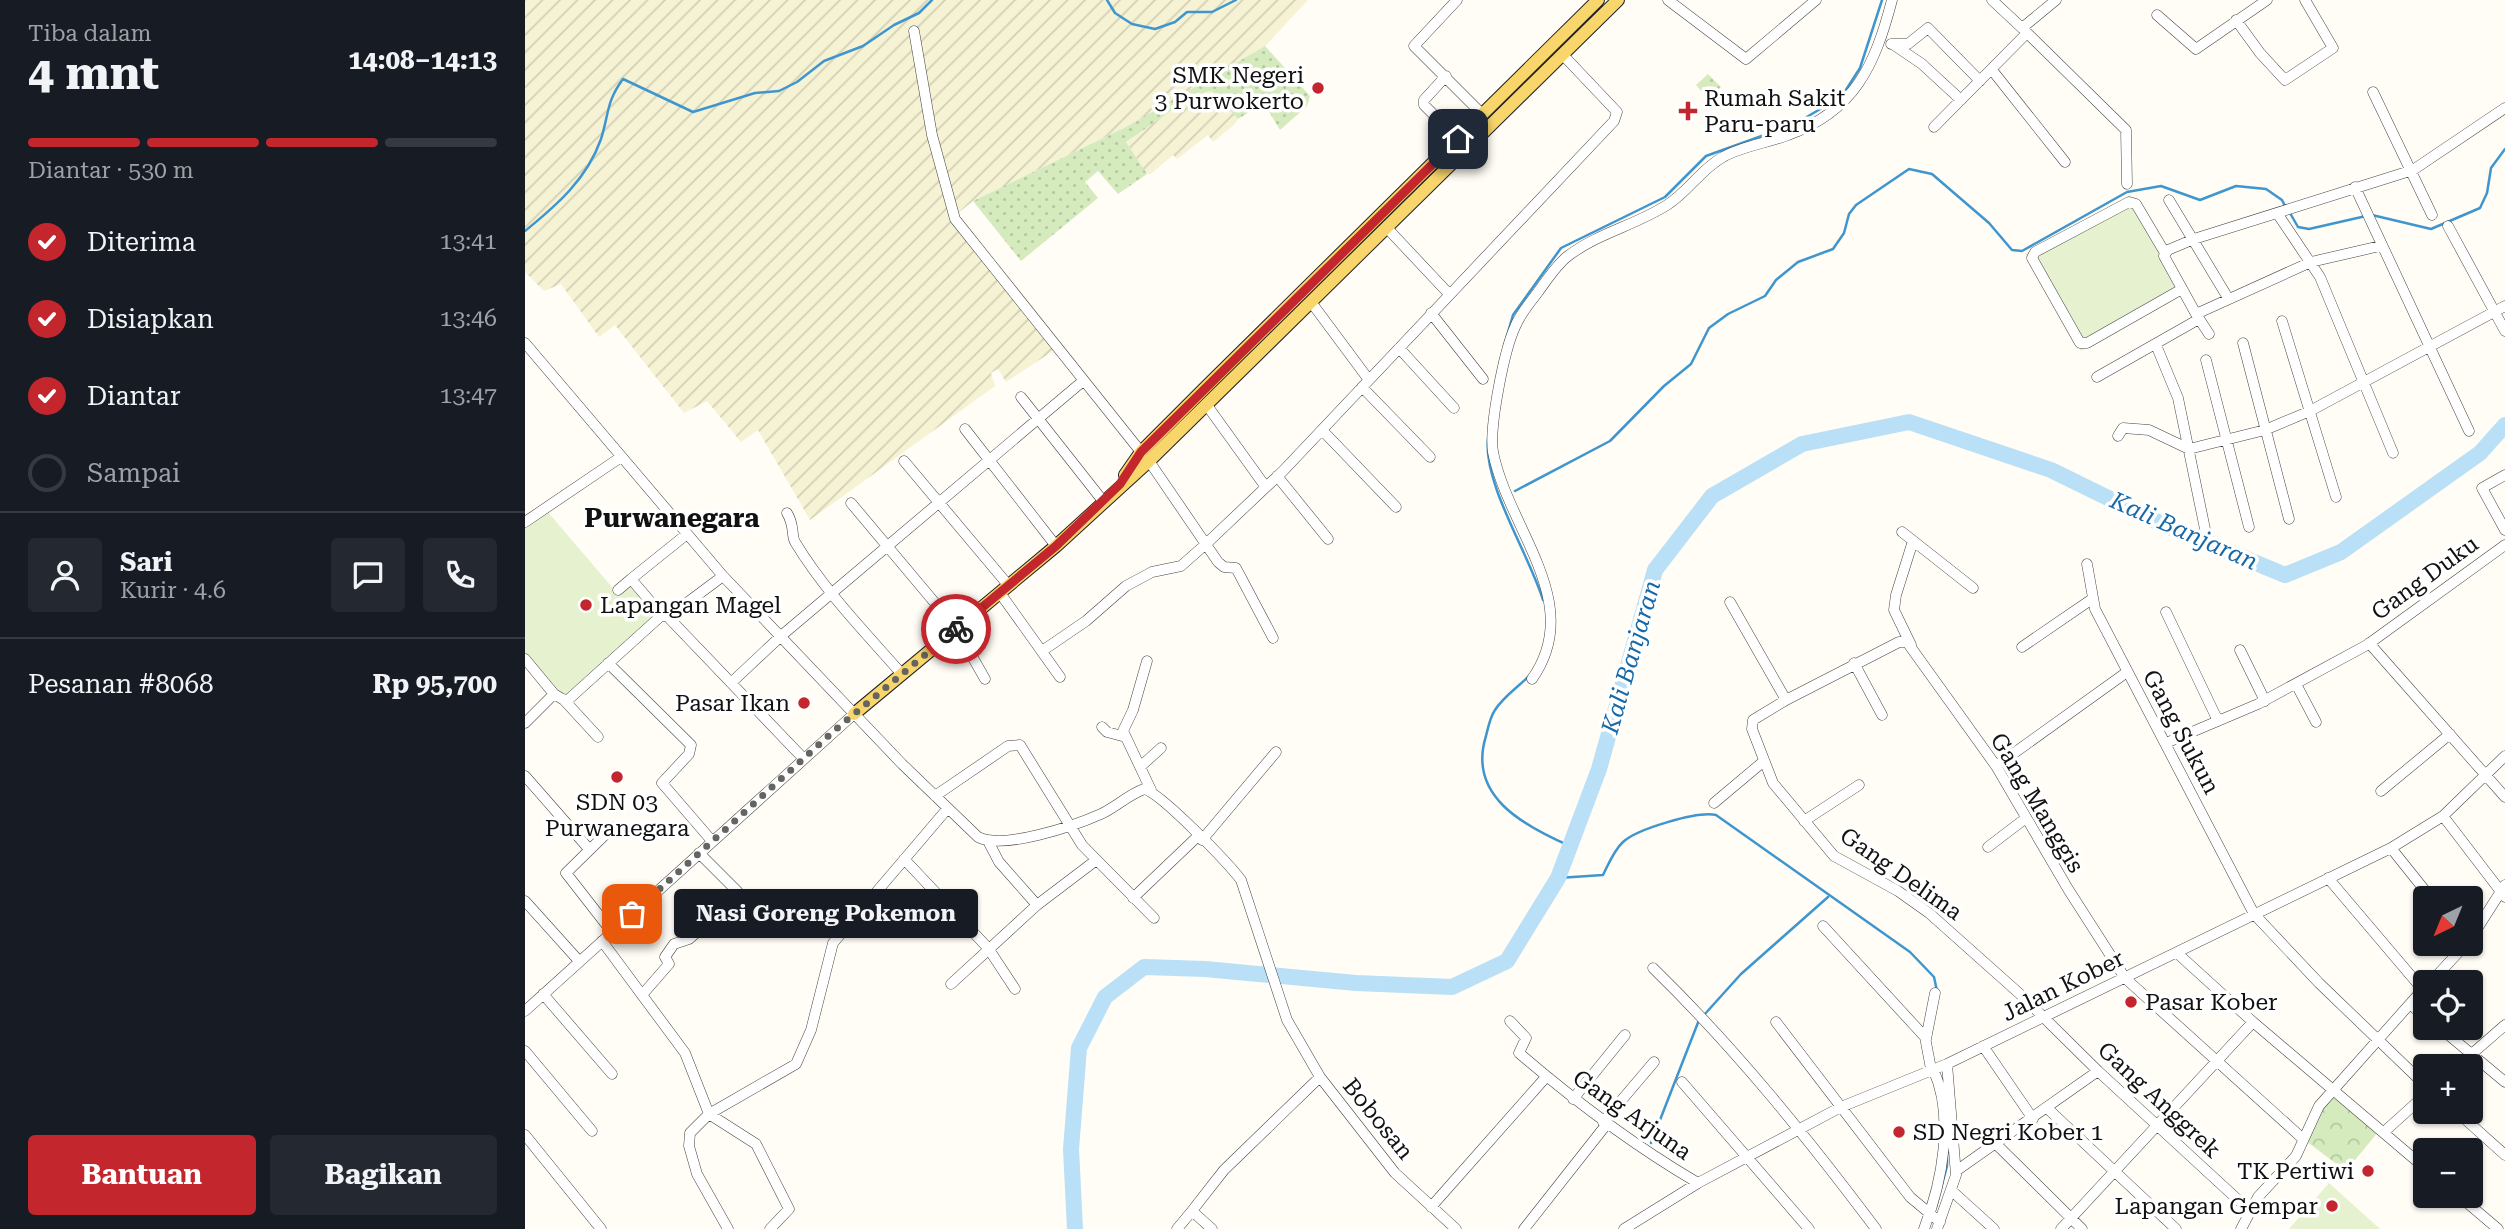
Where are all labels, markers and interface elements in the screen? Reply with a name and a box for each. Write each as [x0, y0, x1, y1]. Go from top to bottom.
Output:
text: Tiba dalam [28, 20, 151, 47]
text: 14:08–14:13 [348, 45, 497, 75]
text: 4 mnt [28, 46, 159, 100]
place label: SMK Negeri 3 Purwokerto [1154, 62, 1304, 115]
marker: SMK Negeri 3 Purwokerto [1310, 80, 1326, 96]
place label: Rumah Sakit Paru-paru [1704, 85, 1846, 138]
marker: Rumah Sakit Paru-paru [1678, 101, 1698, 121]
pin [1428, 109, 1488, 169]
icon: home [1439, 120, 1477, 158]
text: Diantar · 530 m [28, 157, 194, 184]
icon: check [28, 223, 66, 261]
text: Diterima [87, 227, 196, 257]
text: 13:41 [440, 228, 497, 255]
icon: check [28, 300, 66, 338]
text: Disiapkan [87, 304, 214, 334]
text: 13:46 [440, 305, 497, 332]
icon: check [28, 377, 66, 415]
text: Diantar [87, 381, 181, 411]
text: 13:47 [440, 382, 497, 409]
text: Sampai [87, 458, 180, 488]
water label: Kali Banjaran [2105, 486, 2262, 576]
district label: Purwanegara [584, 503, 760, 533]
street label: Gang Duku [2366, 530, 2484, 626]
button: person [28, 538, 102, 612]
button: chat [331, 538, 405, 612]
button: phone [423, 538, 497, 612]
text: Sari [120, 547, 172, 577]
text: Kurir · 4.6 [120, 577, 226, 604]
water label: Kali Banjaran [1595, 577, 1666, 738]
place label: Lapangan Magel [600, 592, 781, 619]
courier [921, 594, 991, 664]
marker: Lapangan Magel [578, 597, 594, 613]
icon: bike [937, 610, 975, 648]
street label: Gang Sukun [2137, 665, 2225, 799]
text: Pesanan #8068 [28, 669, 214, 699]
text: Rp 95,700 [372, 669, 497, 699]
place label: Pasar Ikan [675, 690, 790, 717]
marker: Pasar Ikan [796, 695, 812, 711]
street label: Gang Manggis [1985, 728, 2089, 878]
marker: SDN 03 Purwanegara [609, 769, 625, 785]
place label: SDN 03 Purwanegara [545, 789, 690, 842]
street label: Gang Delima [1835, 822, 1968, 926]
pin [602, 884, 662, 944]
north arrow [2413, 886, 2483, 956]
map controls [2413, 886, 2483, 1208]
callout: Nasi Goreng Pokemon [674, 890, 978, 939]
icon: bag [613, 895, 651, 933]
text: Nasi Goreng Pokemon [696, 900, 956, 927]
street label: Jalan Kober [1998, 945, 2128, 1027]
button: locate [2413, 970, 2483, 1040]
place label: Pasar Kober [2145, 989, 2278, 1016]
marker: Pasar Kober [2123, 994, 2139, 1010]
street label: Gang Anggrek [2092, 1036, 2226, 1164]
button: + [2413, 1054, 2483, 1124]
street label: Gang Arjuna [1567, 1064, 1697, 1166]
street label: Bobosan [1337, 1073, 1419, 1165]
place label: SD Negri Kober 1 [1913, 1119, 2103, 1146]
marker: SD Negri Kober 1 [1891, 1124, 1907, 1140]
button: Bantuan [28, 1135, 256, 1215]
button: Bagikan [270, 1135, 497, 1215]
button: − [2413, 1138, 2483, 1208]
place label: TK Pertiwi [2237, 1158, 2354, 1185]
marker: TK Pertiwi [2360, 1163, 2376, 1179]
place label: Lapangan Gempar [2114, 1193, 2318, 1220]
marker: Lapangan Gempar [2324, 1198, 2340, 1214]

